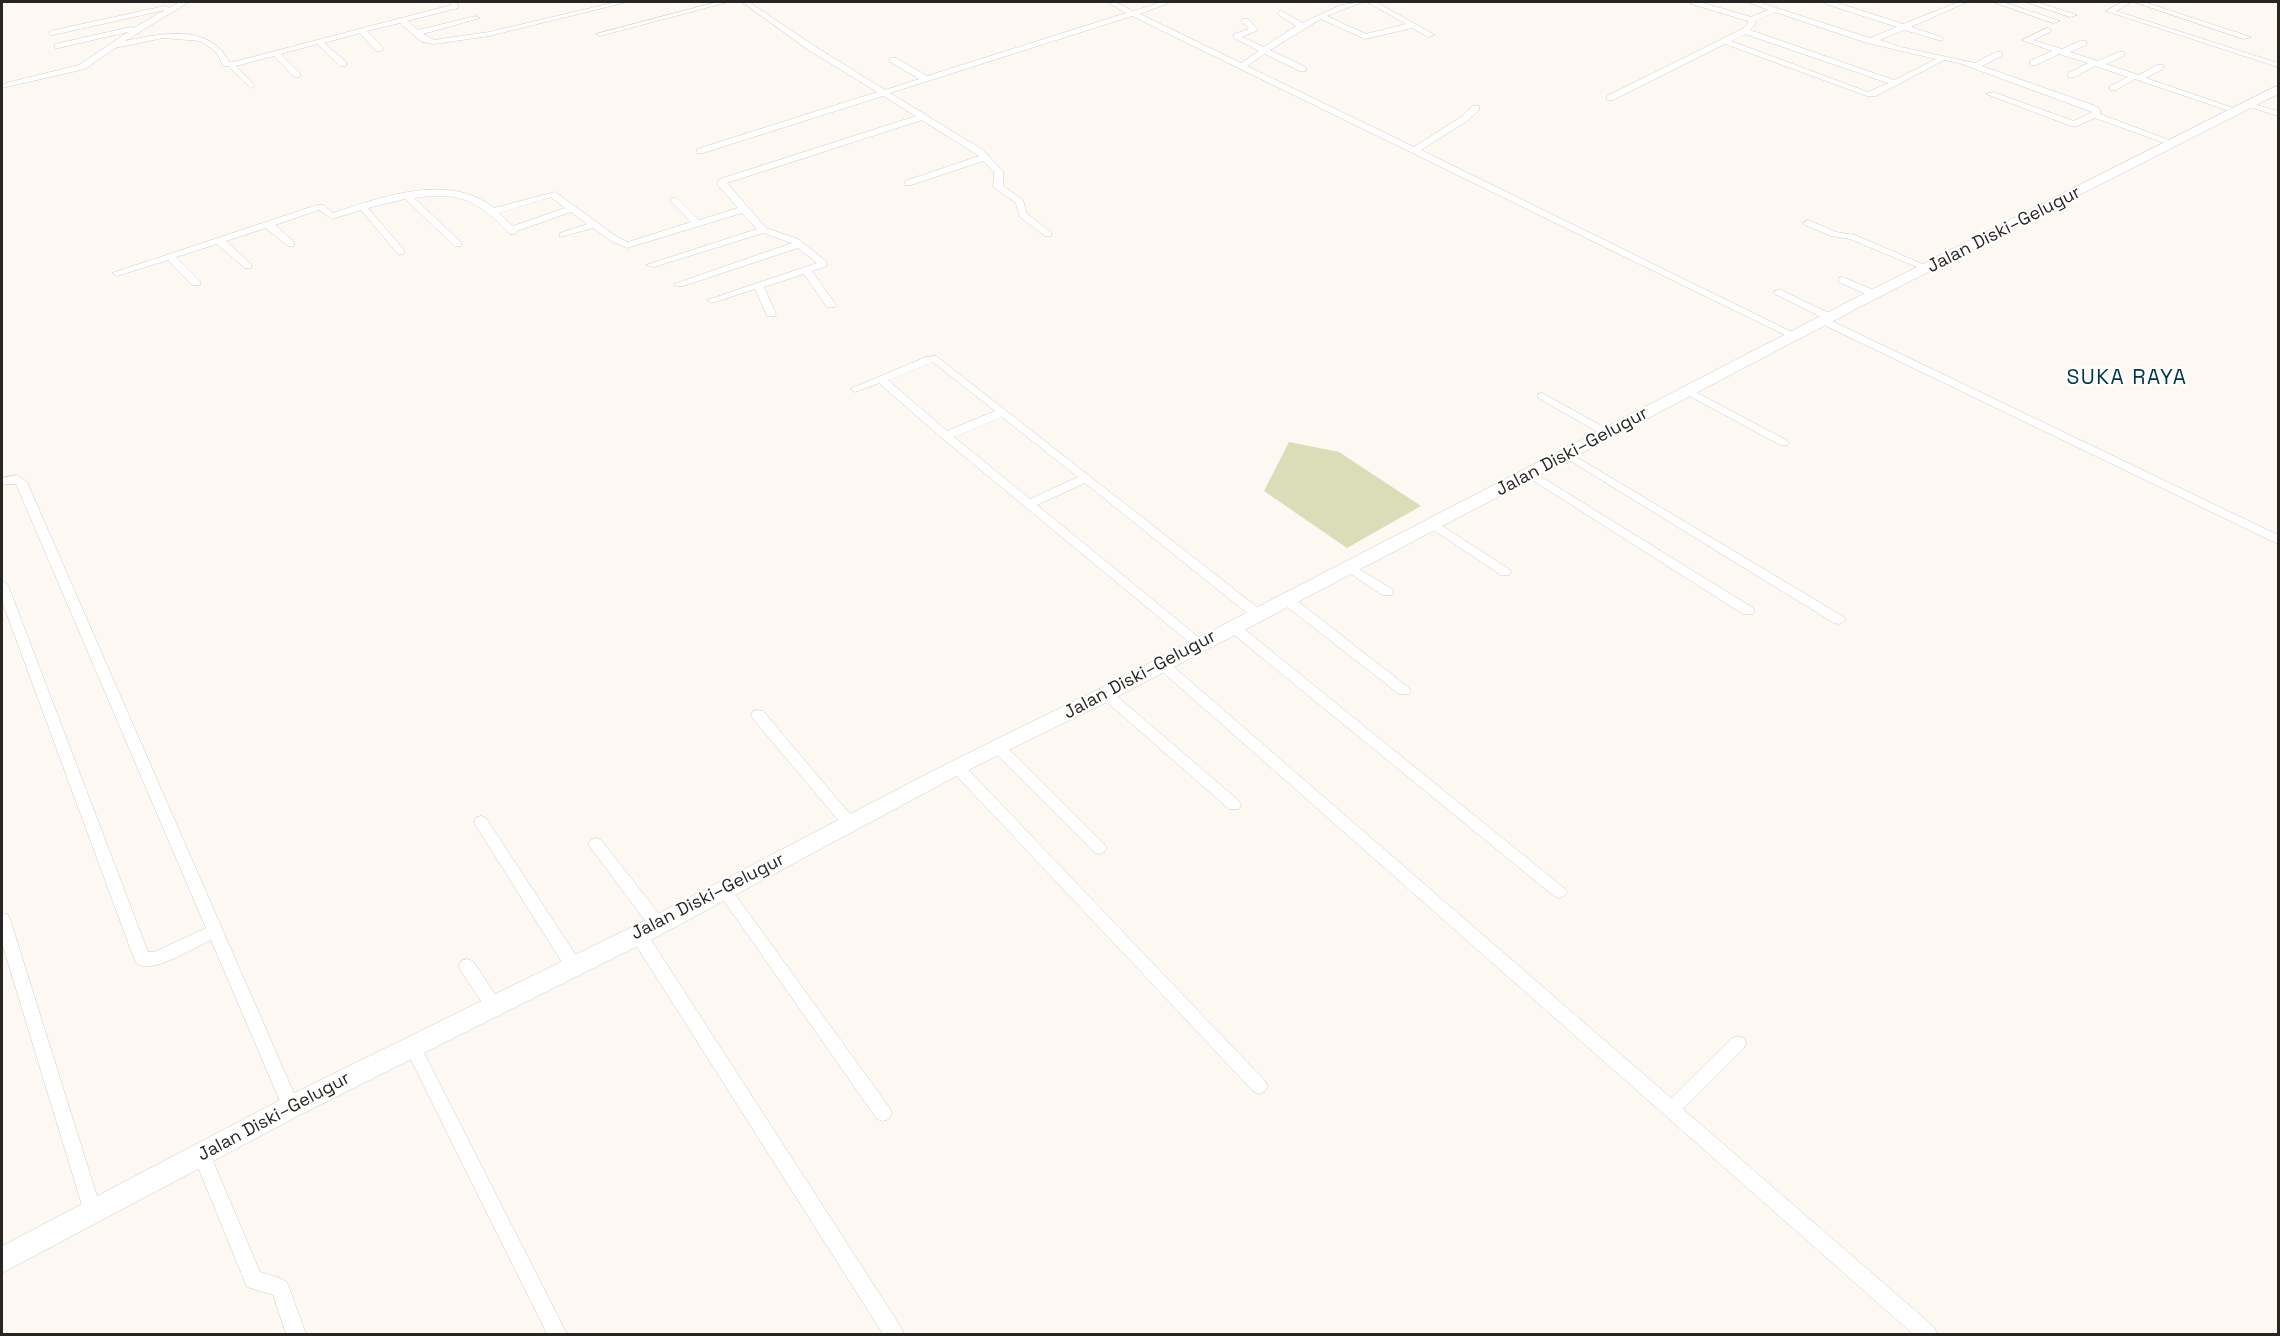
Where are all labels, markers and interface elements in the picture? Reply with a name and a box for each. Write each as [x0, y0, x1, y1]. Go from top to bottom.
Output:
street label: Jalan Diski–Gelugur [1924, 182, 2084, 278]
district label: SUKA RAYA [2066, 365, 2188, 391]
street label: Jalan Diski–Gelugur [1492, 403, 1652, 501]
street label: Jalan Diski–Gelugur [1060, 626, 1220, 724]
street label: Jalan Diski–Gelugur [628, 849, 788, 945]
street label: Jalan Diski–Gelugur [194, 1068, 354, 1166]

